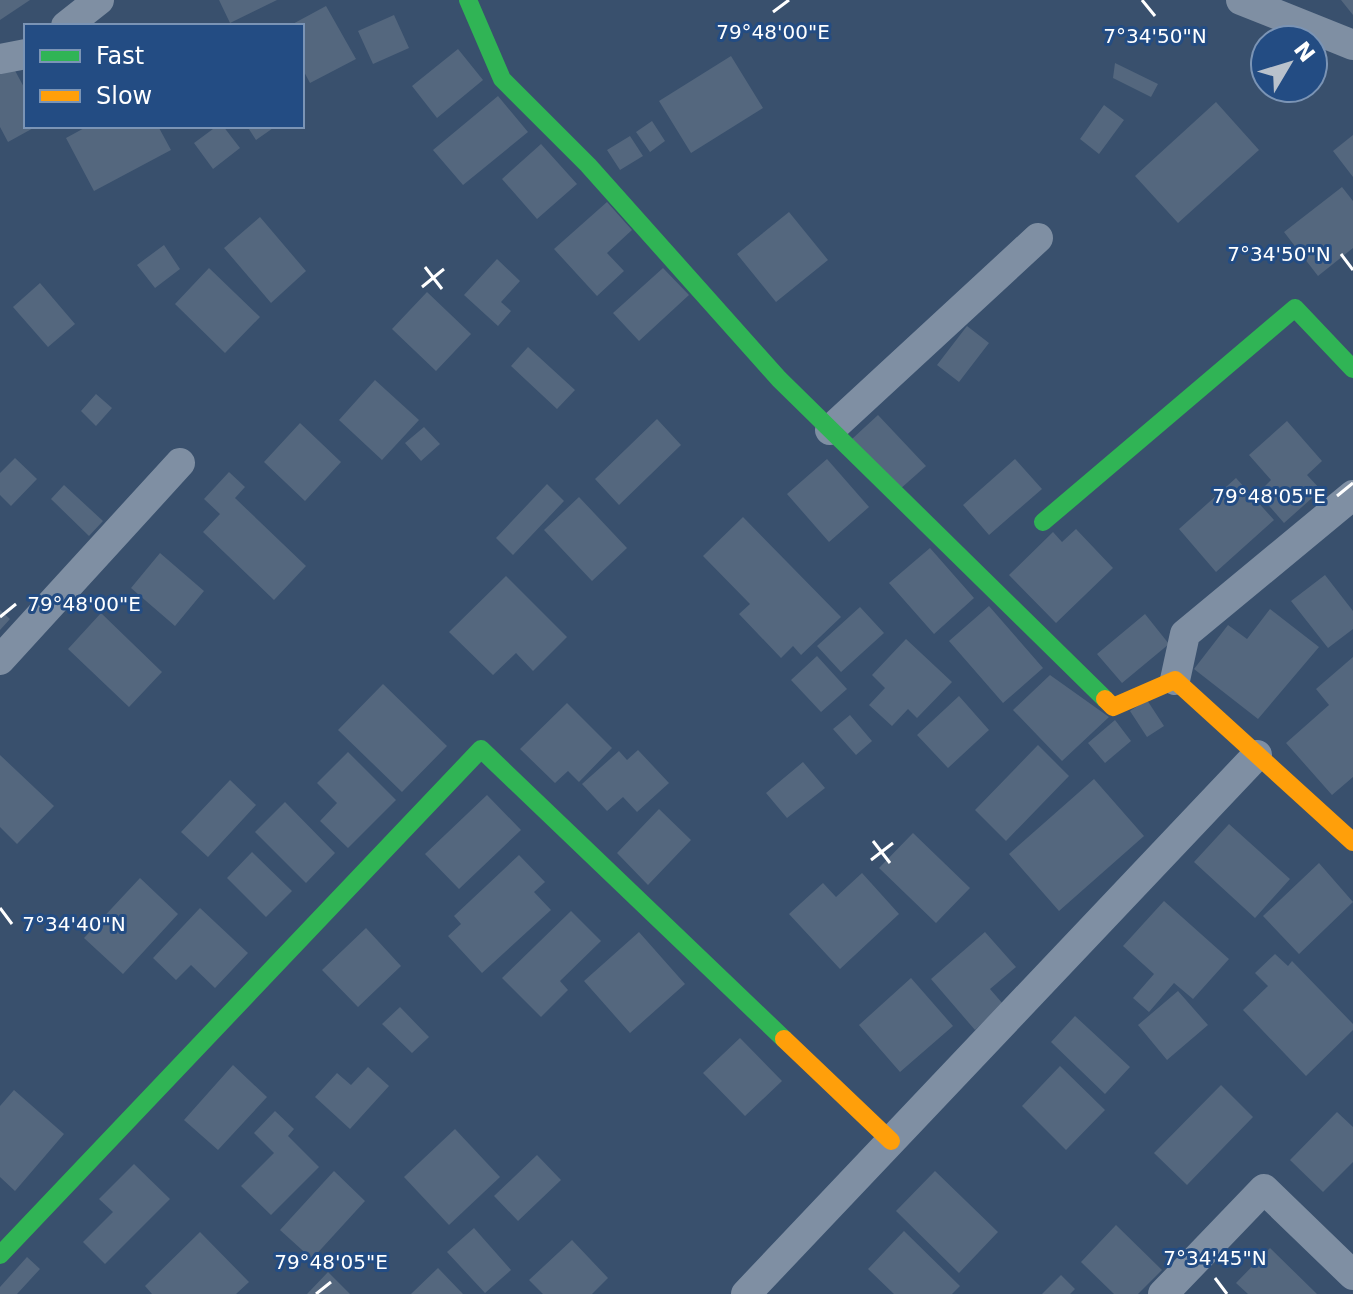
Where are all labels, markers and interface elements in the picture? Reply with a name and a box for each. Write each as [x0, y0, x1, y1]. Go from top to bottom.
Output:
text: 79°48'00"E [716, 20, 830, 44]
legend [24, 24, 304, 128]
text: 7°34'50"N [1103, 24, 1207, 48]
north arrow [1249, 24, 1329, 104]
text: N [1289, 37, 1320, 67]
text: Fast [96, 42, 144, 70]
text: Slow [96, 82, 152, 110]
text: 7°34'50"N [1227, 242, 1331, 266]
text: 79°48'05"E [1212, 484, 1326, 508]
text: 79°48'00"E [27, 592, 141, 616]
text: 7°34'40"N [22, 912, 126, 936]
text: 7°34'45"N [1163, 1246, 1267, 1270]
text: 79°48'05"E [274, 1250, 388, 1274]

